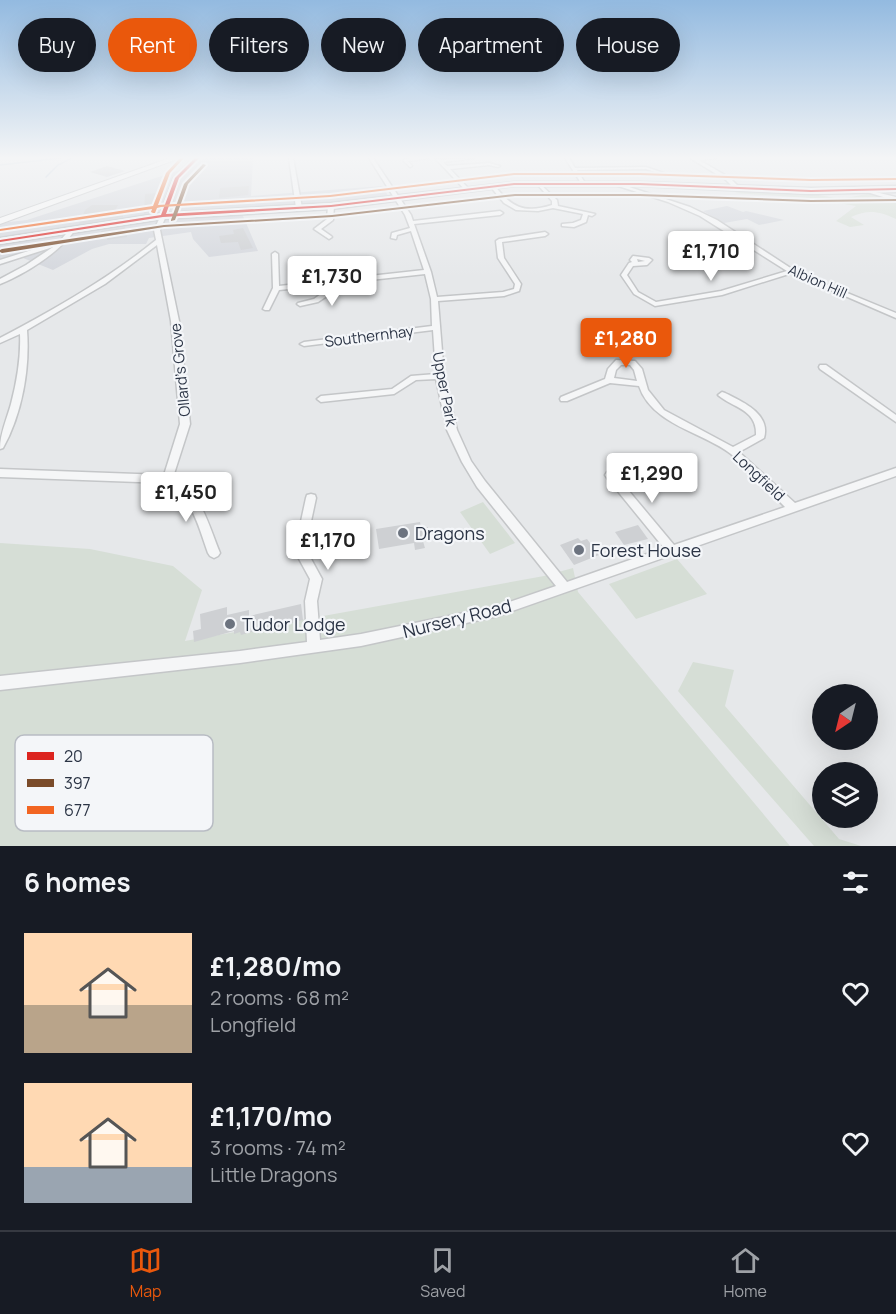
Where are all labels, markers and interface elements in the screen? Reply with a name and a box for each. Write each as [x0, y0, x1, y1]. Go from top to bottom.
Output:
chip: Buy [18, 18, 96, 72]
chip: Rent [108, 18, 197, 72]
chip: Filters [209, 18, 309, 72]
chip: New [321, 18, 406, 72]
chip: Apartment [418, 18, 564, 72]
chip: House [576, 18, 680, 72]
pin: £1,710 [662, 231, 760, 282]
text: £1,710 [682, 237, 740, 264]
pin: £1,730 [283, 256, 381, 307]
street label: Albion Hill [786, 260, 850, 302]
text: £1,730 [302, 262, 362, 289]
pin: £1,280 [577, 318, 675, 369]
street label: Southernhay [323, 320, 415, 352]
street label: Ollard's Grove [165, 322, 195, 418]
text: £1,280 [595, 324, 657, 351]
street label: Upper Park [428, 350, 463, 429]
street label: Longfield [728, 446, 790, 506]
pin: £1,290 [603, 453, 701, 504]
text: £1,290 [621, 459, 683, 486]
pin: £1,450 [137, 472, 235, 523]
text: £1,450 [155, 478, 217, 505]
pin: £1,170 [279, 520, 377, 571]
place label: Dragons [415, 521, 485, 545]
text: £1,170 [300, 526, 356, 553]
marker: Dragons [396, 526, 410, 540]
place label: Forest House [591, 538, 701, 562]
marker: Forest House [572, 543, 586, 557]
street label: Nursery Road [400, 593, 514, 643]
place label: Tudor Lodge [242, 612, 346, 636]
marker: Tudor Lodge [223, 617, 237, 631]
north arrow [812, 684, 878, 750]
map controls [812, 684, 878, 828]
legend [15, 735, 213, 831]
text: 20 [64, 745, 83, 767]
button: layers [812, 762, 878, 828]
text: 397 [64, 772, 91, 794]
text: 677 [64, 799, 90, 821]
text: 6 homes [24, 864, 131, 900]
icon: filters [839, 866, 872, 899]
text: £1,280/mo [210, 948, 341, 984]
icon: home [72, 957, 144, 1029]
icon: heart [839, 977, 872, 1010]
text: 2 rooms · 68 m² [210, 984, 349, 1011]
text: Longfield [210, 1011, 296, 1038]
text: £1,170/mo [210, 1098, 332, 1134]
icon: home [72, 1107, 144, 1179]
icon: heart [839, 1127, 872, 1160]
text: 3 rooms · 74 m² [210, 1134, 346, 1161]
text: Little Dragons [210, 1161, 337, 1188]
tab: Map [129, 1244, 162, 1302]
tab: Saved [420, 1244, 465, 1302]
tab: Home [724, 1244, 767, 1302]

